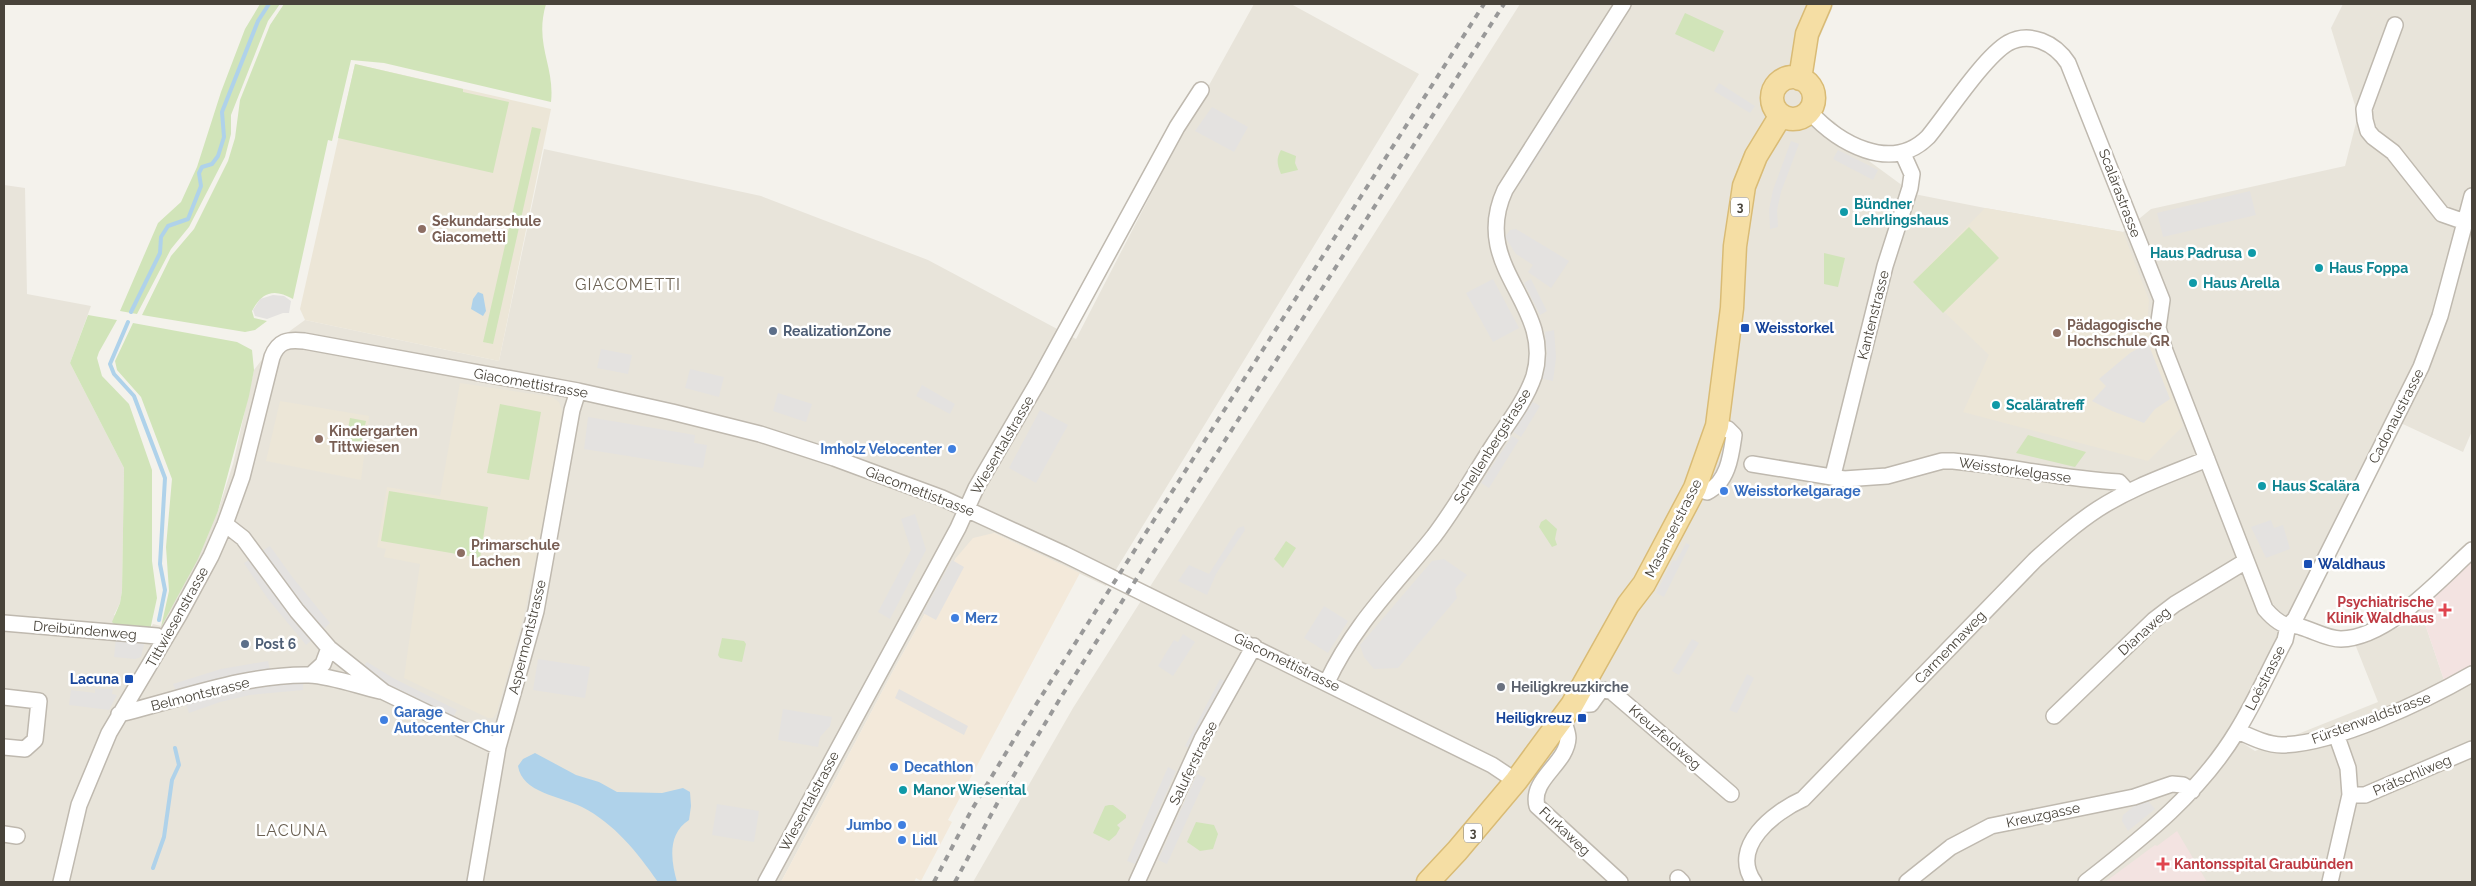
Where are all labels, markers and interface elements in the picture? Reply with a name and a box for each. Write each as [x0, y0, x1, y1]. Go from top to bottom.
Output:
street label: Scalärastrasse [2096, 146, 2144, 240]
place label: Bündner Lehrlingshaus [1854, 196, 1949, 228]
road number: 3 [1731, 198, 1749, 216]
marker: Bündner Lehrlingshaus [1838, 206, 1850, 218]
place label: Sekundarschule Giacometti [432, 213, 542, 245]
marker: Sekundarschule Giacometti [416, 223, 428, 235]
place label: Haus Padrusa [2150, 245, 2242, 261]
marker: Haus Padrusa [2246, 247, 2258, 259]
place label: Haus Foppa [2329, 260, 2408, 276]
marker: Haus Foppa [2313, 262, 2325, 274]
street label: Kantenstrasse [1854, 269, 1892, 361]
district label: GIACOMETTI [575, 275, 681, 294]
place label: Haus Arella [2203, 275, 2280, 291]
marker: Haus Arella [2187, 277, 2199, 289]
place label: Pädagogische Hochschule GR [2067, 317, 2170, 349]
place label: Weisstorkel [1755, 320, 1835, 336]
marker: Weisstorkel [1739, 322, 1751, 334]
place label: RealizationZone [783, 323, 892, 339]
marker: RealizationZone [767, 325, 779, 337]
marker: Pädagogische Hochschule GR [2051, 327, 2063, 339]
street label: Giacomettistrasse [473, 365, 589, 401]
street label: Cadonaustrasse [2365, 366, 2427, 466]
street label: Schellenbergstrasse [1450, 386, 1534, 506]
street label: Wiesentalstrasse [967, 393, 1037, 497]
place label: Scaläratreff [2006, 397, 2085, 413]
marker: Scaläratreff [1990, 399, 2002, 411]
place label: Kindergarten Tittwiesen [329, 423, 418, 455]
marker: Kindergarten Tittwiesen [313, 433, 325, 445]
place label: Imholz Velocenter [820, 441, 943, 457]
marker: Imholz Velocenter [946, 443, 958, 455]
street label: Weisstorkelgasse [1958, 454, 2072, 486]
street label: Giacomettistrasse [863, 463, 977, 519]
street label: Masanserstrasse [1641, 476, 1705, 580]
place label: Haus Scalära [2272, 478, 2360, 494]
marker: Haus Scalära [2256, 480, 2268, 492]
place label: Weisstorkelgarage [1734, 483, 1861, 499]
marker: Weisstorkelgarage [1718, 485, 1730, 497]
place label: Primarschule Lachen [471, 537, 561, 569]
marker: Primarschule Lachen [455, 547, 467, 559]
place label: Waldhaus [2318, 556, 2386, 572]
marker: Waldhaus [2302, 558, 2314, 570]
street label: Tittwiesenstrasse [143, 564, 211, 670]
street label: Aspermontstrasse [505, 578, 549, 696]
place label: Psychiatrische Klinik Waldhaus [2326, 594, 2435, 626]
marker: Psychiatrische Klinik Waldhaus [2438, 603, 2452, 617]
street label: Dianaweg [2115, 604, 2173, 658]
street label: Carmennaweg [1911, 607, 1989, 687]
place label: Merz [965, 610, 998, 626]
marker: Merz [949, 612, 961, 624]
street label: Dreibündenweg [32, 617, 138, 643]
street label: Giacomettistrasse [1231, 629, 1343, 695]
place label: Post 6 [255, 636, 296, 652]
marker: Post 6 [239, 638, 251, 650]
street label: Loëstrasse [2242, 643, 2288, 713]
place label: Lacuna [70, 671, 119, 687]
marker: Lacuna [123, 673, 135, 685]
street label: Belmontstrasse [149, 674, 251, 714]
place label: Heiligkreuzkirche [1511, 679, 1629, 695]
marker: Heiligkreuzkirche [1495, 681, 1507, 693]
street label: Fürstenwaldstrasse [2309, 689, 2433, 747]
street label: Kreuzfeldweg [1626, 701, 1704, 773]
place label: Garage Autocenter Chur [394, 704, 505, 736]
place label: Heiligkreuz [1496, 710, 1572, 726]
marker: Heiligkreuz [1576, 712, 1588, 724]
marker: Garage Autocenter Chur [378, 714, 390, 726]
street label: Saluferstrasse [1166, 718, 1220, 808]
street label: Wiesentalstrasse [776, 748, 842, 854]
street label: Prätschliweg [2371, 751, 2453, 799]
place label: Decathlon [904, 759, 973, 775]
marker: Decathlon [888, 761, 900, 773]
place label: Manor Wiesental [913, 782, 1027, 798]
marker: Manor Wiesental [897, 784, 909, 796]
street label: Kreuzgasse [2005, 799, 2081, 831]
street label: Furkaweg [1536, 803, 1594, 859]
place label: Jumbo [846, 817, 893, 833]
marker: Jumbo [896, 819, 908, 831]
district label: LACUNA [256, 821, 328, 840]
road number: 3 [1464, 824, 1482, 842]
place label: Lidl [912, 832, 938, 848]
marker: Lidl [896, 834, 908, 846]
place label: Kantonsspital Graubünden [2174, 856, 2353, 872]
marker: Kantonsspital Graubünden [2156, 857, 2170, 871]

